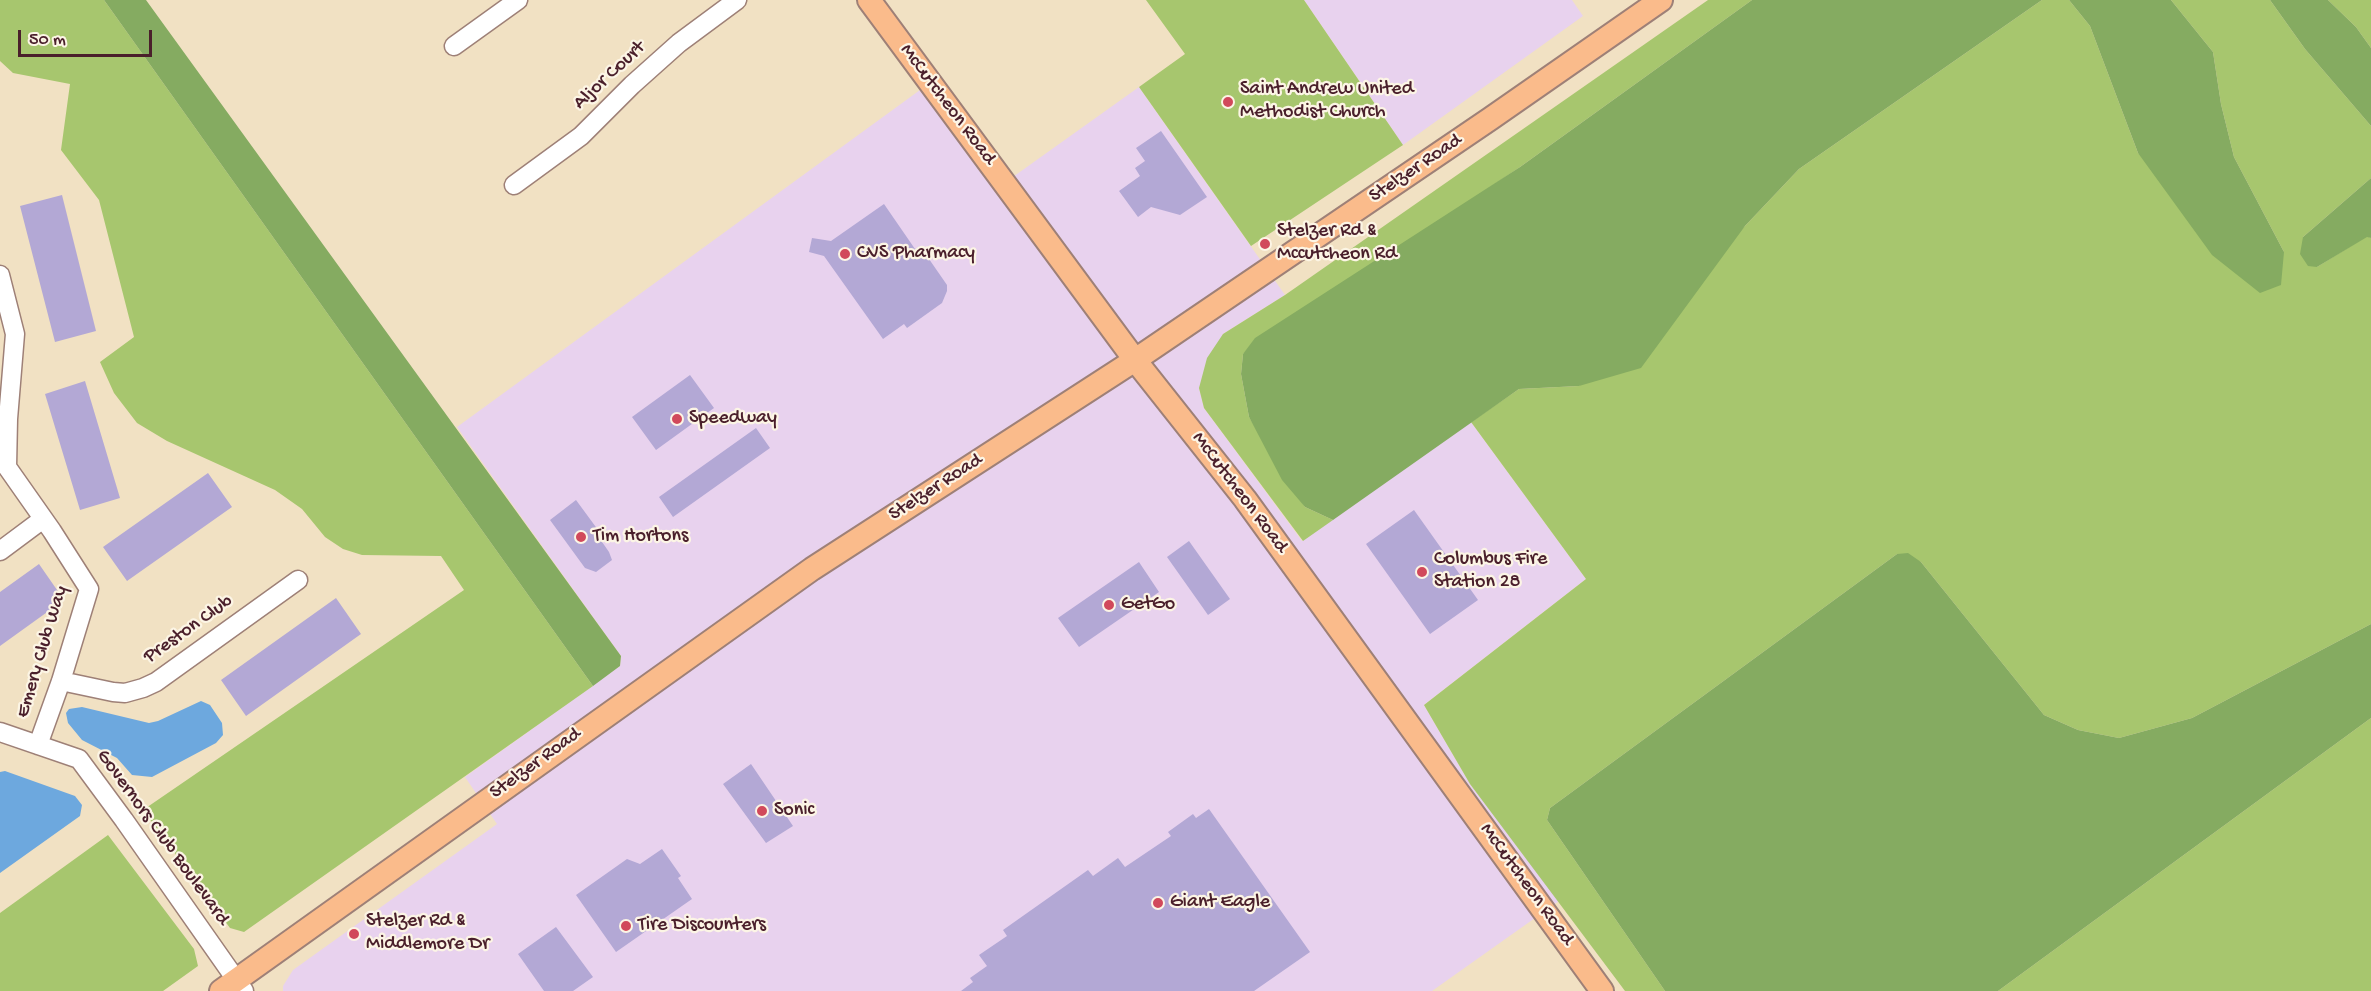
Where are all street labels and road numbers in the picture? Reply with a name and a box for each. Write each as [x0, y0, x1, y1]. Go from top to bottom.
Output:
street label: Aljor Court [569, 37, 651, 115]
street label: McCutcheon Road [894, 40, 1000, 170]
street label: Stelzer Road [1365, 129, 1467, 209]
street label: McCutcheon Road [1186, 428, 1292, 558]
street label: Stelzer Road [885, 449, 987, 527]
street label: Emery Club Way [12, 583, 74, 721]
street label: Preston Club [140, 590, 238, 670]
street label: Stelzer Road [486, 723, 586, 805]
street label: Governors Club Boulevard [90, 745, 234, 931]
street label: McCutcheon Road [1474, 819, 1578, 951]

